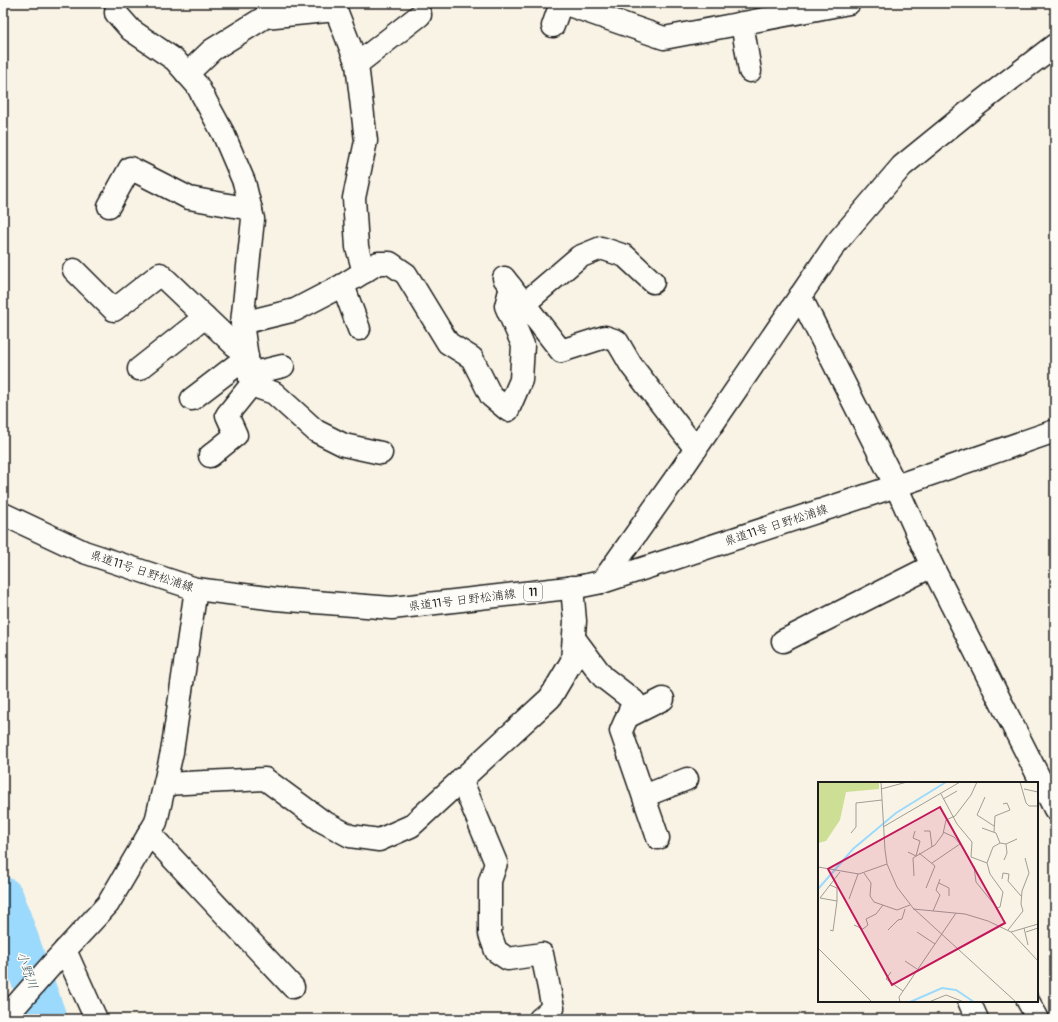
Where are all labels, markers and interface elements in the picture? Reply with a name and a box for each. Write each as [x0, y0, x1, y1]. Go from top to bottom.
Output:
street label: 県道11号 日野松浦線 [722, 502, 830, 549]
street label: 県道11号 日野松浦線 [88, 548, 196, 595]
road number: 11 [524, 583, 542, 601]
street label: 県道11号 日野松浦線 [408, 586, 517, 615]
inset map [818, 782, 1038, 1002]
water label: 小野川 [13, 949, 41, 991]

